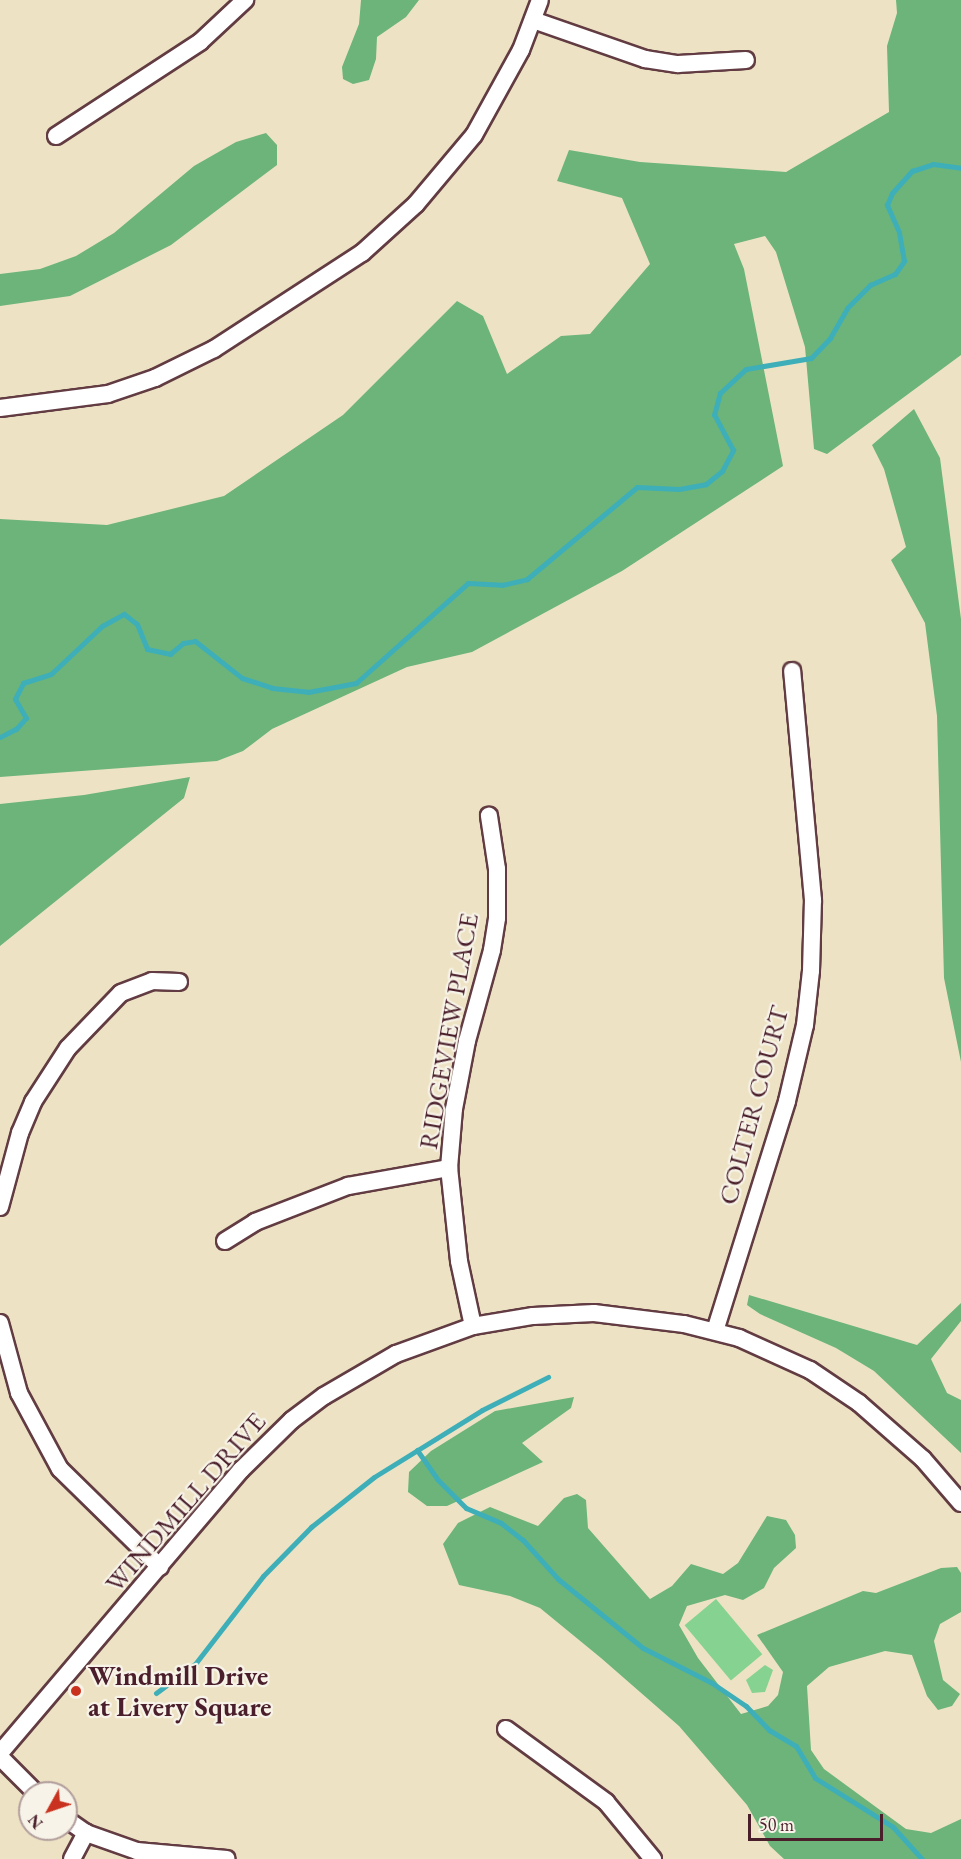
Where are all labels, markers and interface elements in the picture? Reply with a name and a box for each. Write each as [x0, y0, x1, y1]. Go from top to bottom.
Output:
street label: RIDGEVIEW PLACE [411, 910, 485, 1152]
street label: COLTER COURT [711, 1002, 795, 1208]
street label: WINDMILL DRIVE [98, 1405, 272, 1599]
place label: Windmill Drive at Livery Square [88, 1659, 271, 1722]
marker: Windmill Drive at Livery Square [69, 1684, 83, 1698]
north arrow [18, 1781, 78, 1841]
scale bar [751, 1802, 886, 1840]
text: N [23, 1810, 48, 1833]
text: 50 m [759, 1813, 794, 1836]

